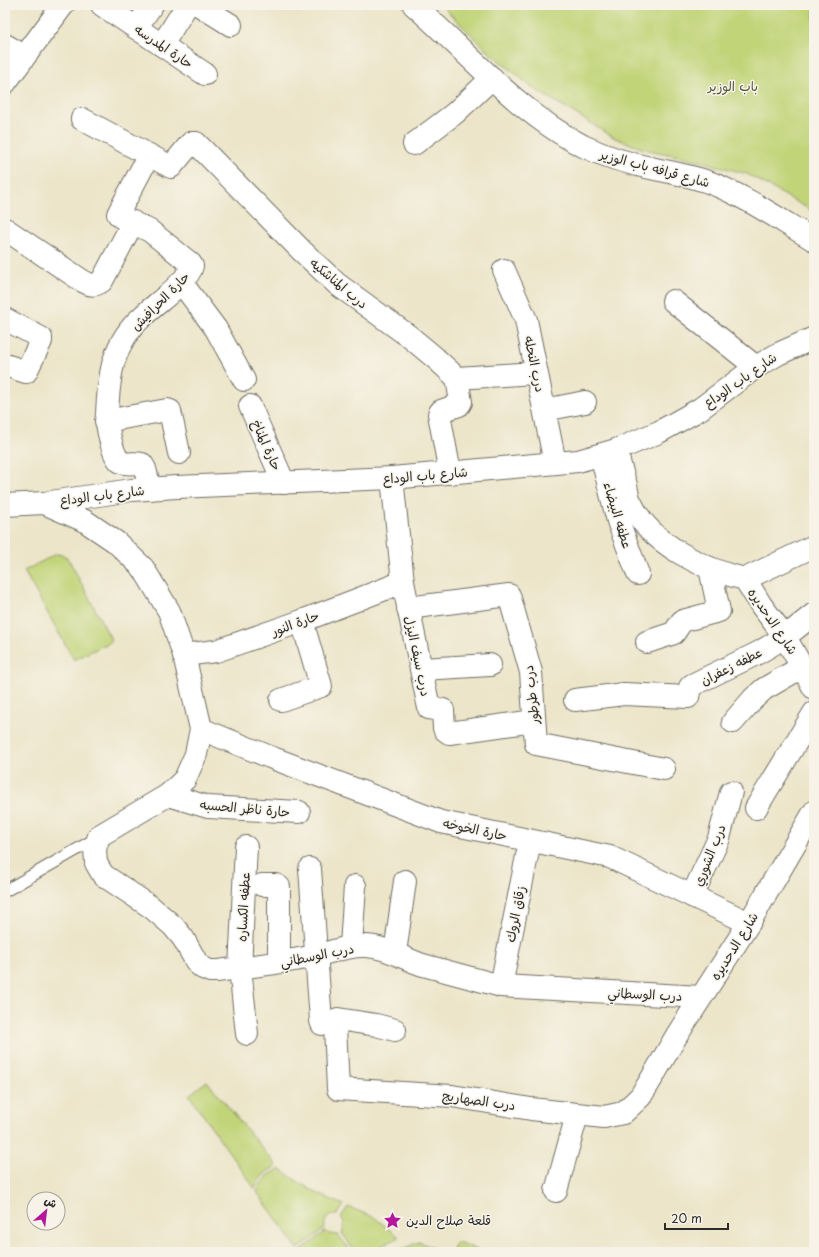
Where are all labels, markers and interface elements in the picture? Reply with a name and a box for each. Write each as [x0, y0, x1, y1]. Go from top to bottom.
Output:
street label: حارة المدرسه [131, 19, 197, 72]
park label: باب الوزير [707, 76, 758, 95]
street label: شارع قرافه باب الوزير [597, 143, 712, 192]
street label: درب المناشكيه [306, 253, 372, 312]
street label: حارة الحرافيش [126, 267, 193, 334]
street label: درب النحله [520, 334, 551, 394]
street label: شارع باب الوداع [699, 347, 781, 413]
street label: حارة المناخ [247, 416, 287, 474]
street label: شارع باب الوداع [382, 461, 468, 489]
street label: عطفه البيضاء [599, 479, 638, 551]
street label: شارع باب الوداع [58, 480, 146, 510]
street label: شارع الدحديره [743, 583, 803, 659]
street label: حارة النور [267, 605, 321, 640]
street label: درب سيف اليزل [401, 614, 436, 698]
street label: عطفه زعفران [697, 642, 765, 689]
street label: درب طرطور [518, 664, 543, 727]
street label: حارة ناظر الحسبه [199, 794, 291, 821]
street label: حارة الخوخه [441, 812, 509, 845]
street label: درب الشوري [687, 821, 731, 889]
street label: عطفه الكساره [231, 872, 254, 942]
street label: زقاق الروك [500, 884, 529, 944]
street label: شارع الدحديره [705, 908, 763, 984]
street label: درب الوسطاني [278, 938, 356, 974]
street label: درب الوسطاني [607, 982, 683, 1008]
street label: درب الصهاريج [441, 1085, 517, 1115]
north arrow [26, 1191, 66, 1231]
text: ش [42, 1191, 60, 1212]
scale bar [665, 1205, 728, 1231]
text: 20 m [671, 1209, 702, 1227]
place icon: قلعة صلاح الدين [383, 1210, 403, 1230]
place label: قلعة صلاح الدين [406, 1210, 491, 1230]

